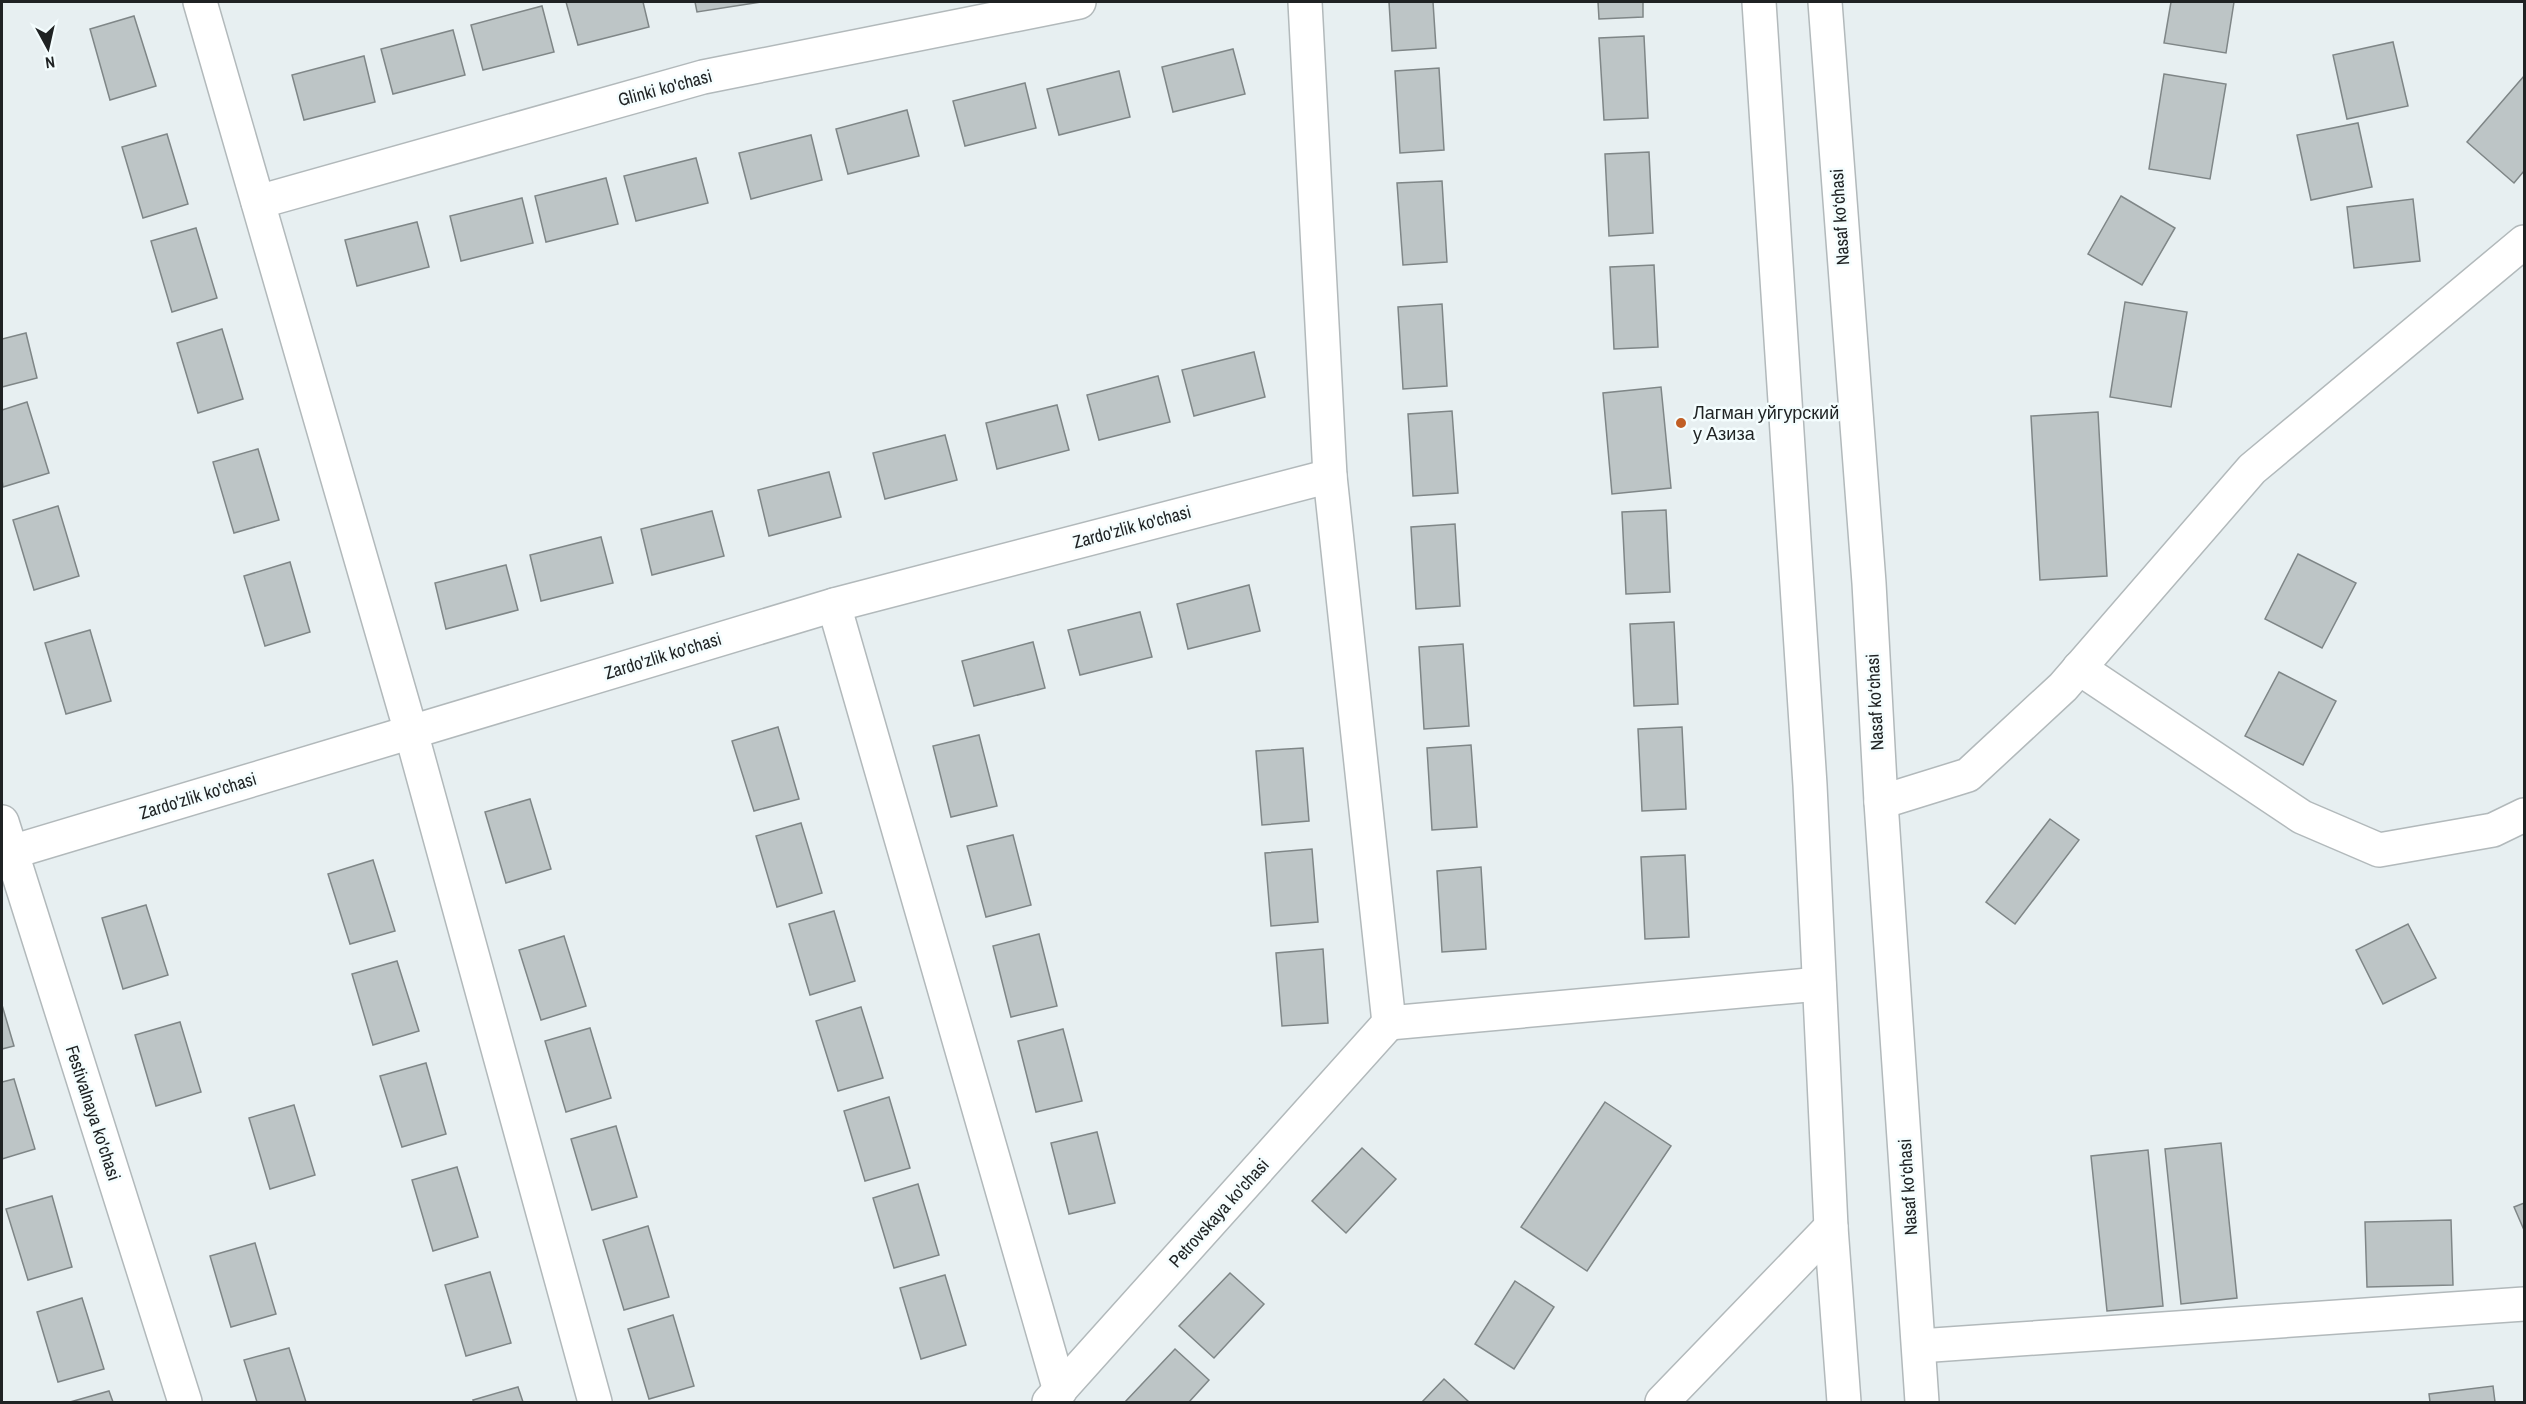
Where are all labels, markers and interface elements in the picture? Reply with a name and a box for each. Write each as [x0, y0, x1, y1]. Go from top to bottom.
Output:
north arrow [18, 18, 78, 78]
text: N [44, 51, 56, 74]
street label: Glinki ko'chasi [615, 63, 715, 112]
street label: Nasaf ko‘chasi [1824, 168, 1855, 266]
place label: Лагман уйгурский у Азиза [1693, 400, 1839, 446]
marker: Лагман уйгурский у Азиза [1674, 416, 1688, 430]
street label: Zardo'zlik ko'chasi [1070, 499, 1194, 554]
street label: Zardo'zlik ko'chasi [601, 626, 725, 685]
street label: Nasaf ko‘chasi [1859, 653, 1890, 751]
street label: Zardo'zlik ko'chasi [136, 766, 260, 825]
street label: Festivalnaya ko'chasi [60, 1042, 127, 1184]
street label: Nasaf ko‘chasi [1892, 1138, 1923, 1236]
street label: Petrovskaya ko'chasi [1163, 1153, 1274, 1273]

